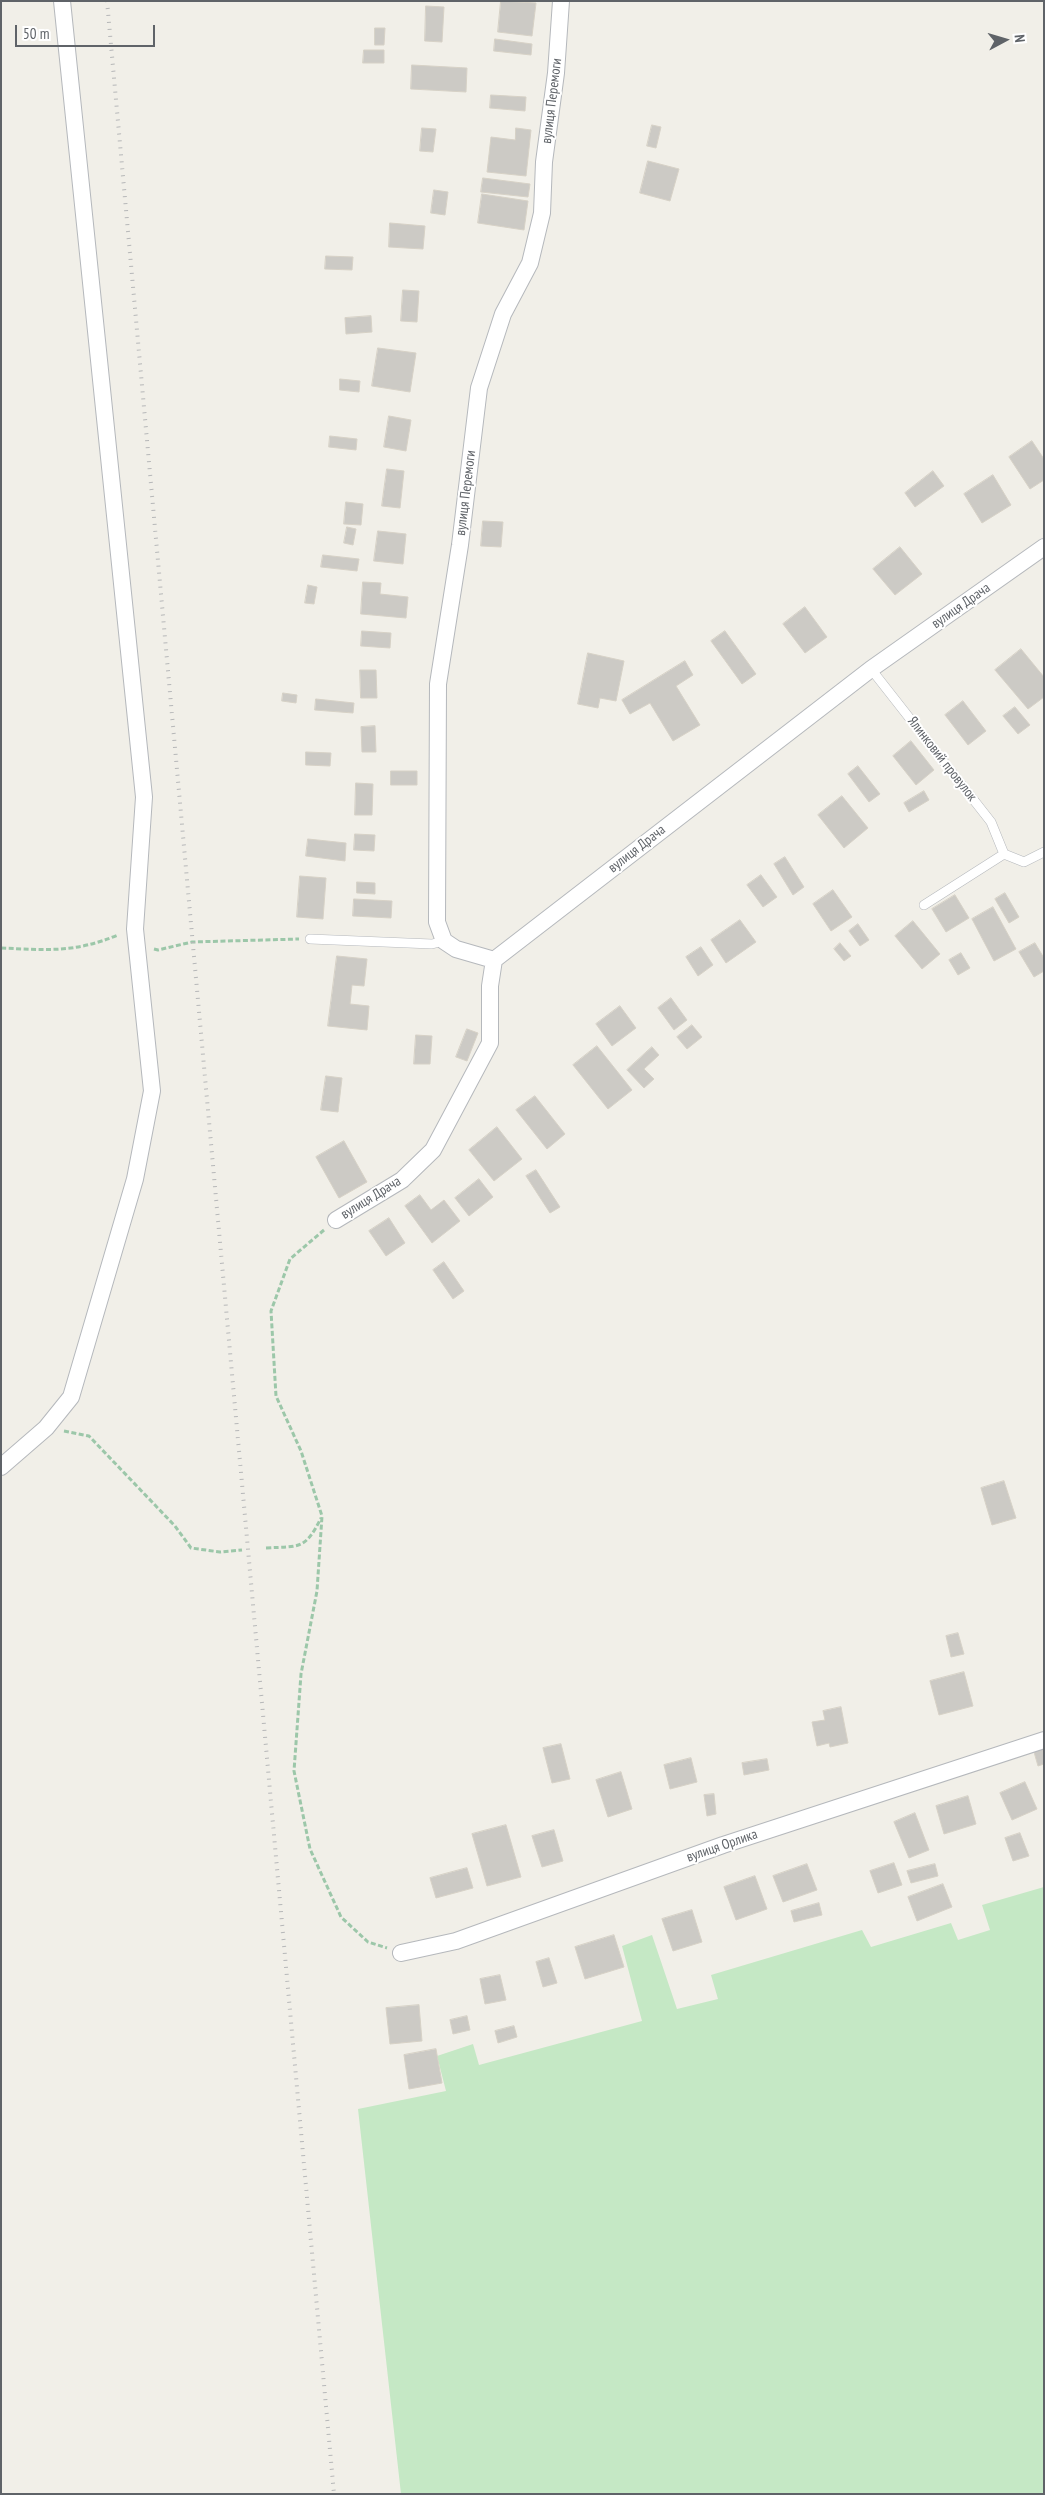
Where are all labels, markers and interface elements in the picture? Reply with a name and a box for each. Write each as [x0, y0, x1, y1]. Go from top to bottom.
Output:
scale bar [18, 15, 158, 47]
north arrow [980, 15, 1030, 65]
text: 50 m [23, 24, 49, 43]
text: N [1011, 34, 1029, 43]
street label: вулиця Перемоги [538, 57, 566, 145]
street label: вулиця Перемоги [452, 449, 480, 537]
street label: вулиця Драча [929, 580, 993, 632]
street label: Ялинковий провулок [904, 713, 980, 805]
street label: вулиця Драча [605, 822, 669, 876]
street label: вулиця Драча [338, 1173, 404, 1223]
street label: вулиця Орлика [684, 1826, 760, 1866]

